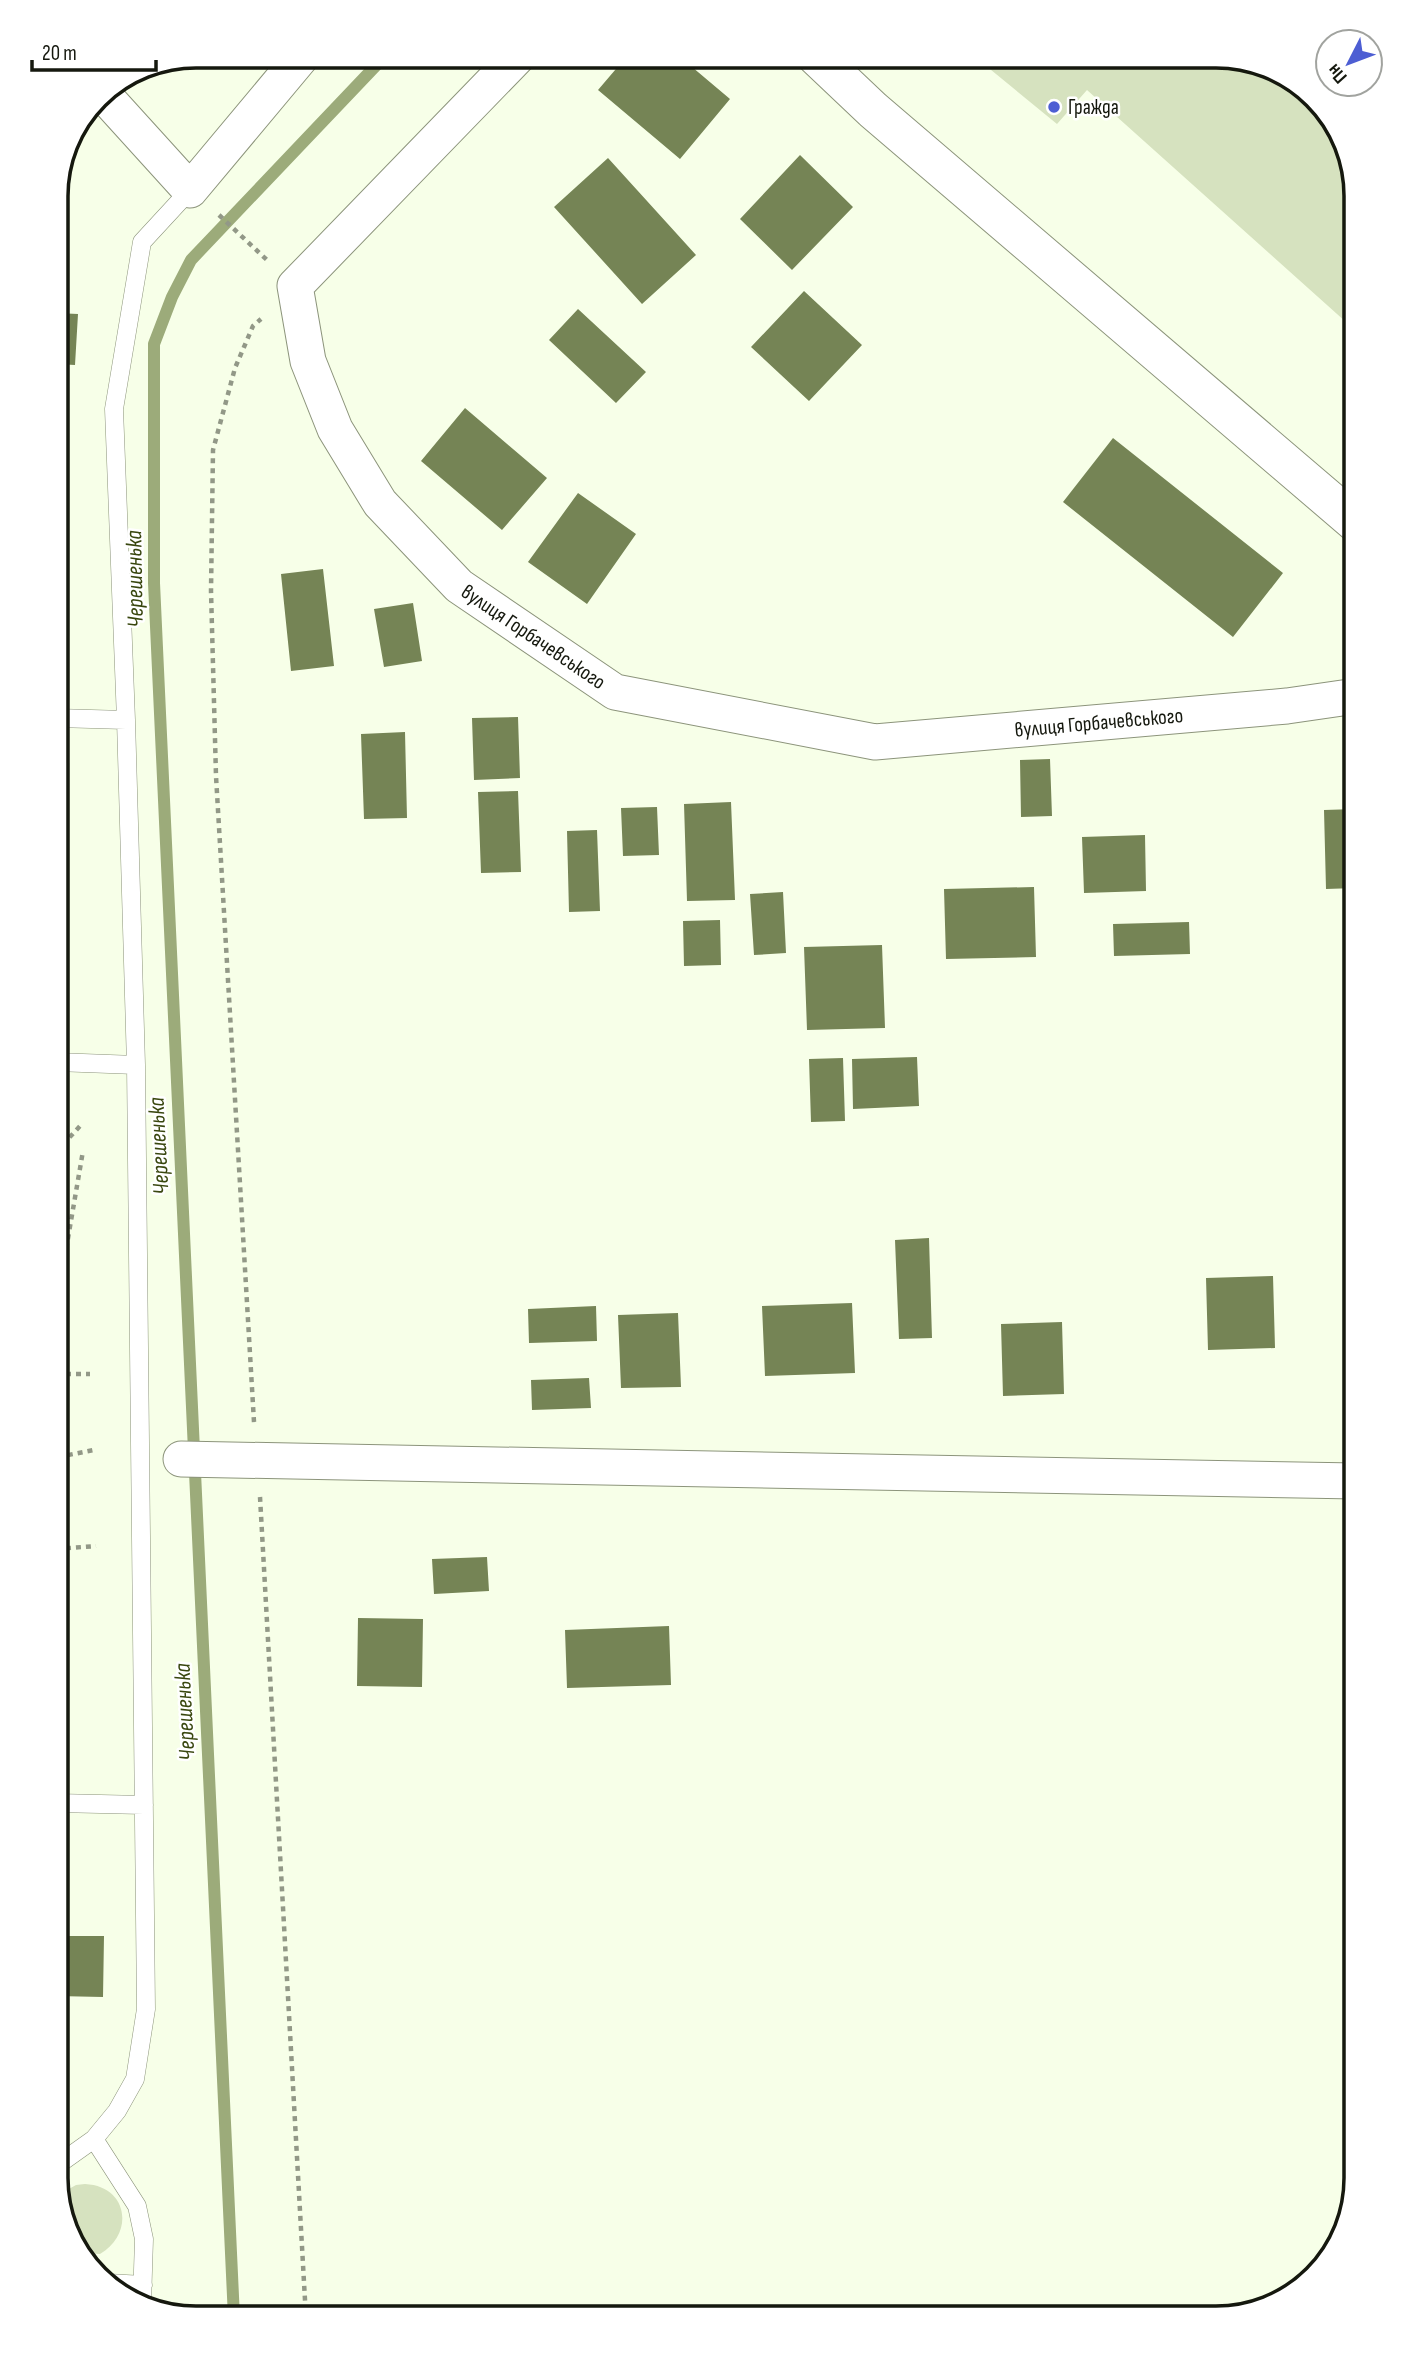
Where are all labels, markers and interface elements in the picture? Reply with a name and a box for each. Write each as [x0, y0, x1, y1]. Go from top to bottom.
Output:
scale bar [32, 28, 156, 72]
north arrow [1314, 28, 1384, 98]
text: 20 m [42, 41, 77, 66]
text: Пн [1323, 59, 1352, 88]
place label: Гражда [1068, 95, 1119, 120]
marker: Гражда [1046, 99, 1062, 115]
water label: Черешенька [120, 529, 150, 628]
street label: вулиця Горбачевського [457, 579, 610, 695]
street label: вулиця Горбачевського [1014, 703, 1184, 742]
water label: Черешенька [142, 1096, 176, 1195]
water label: Черешенька [168, 1662, 202, 1761]

